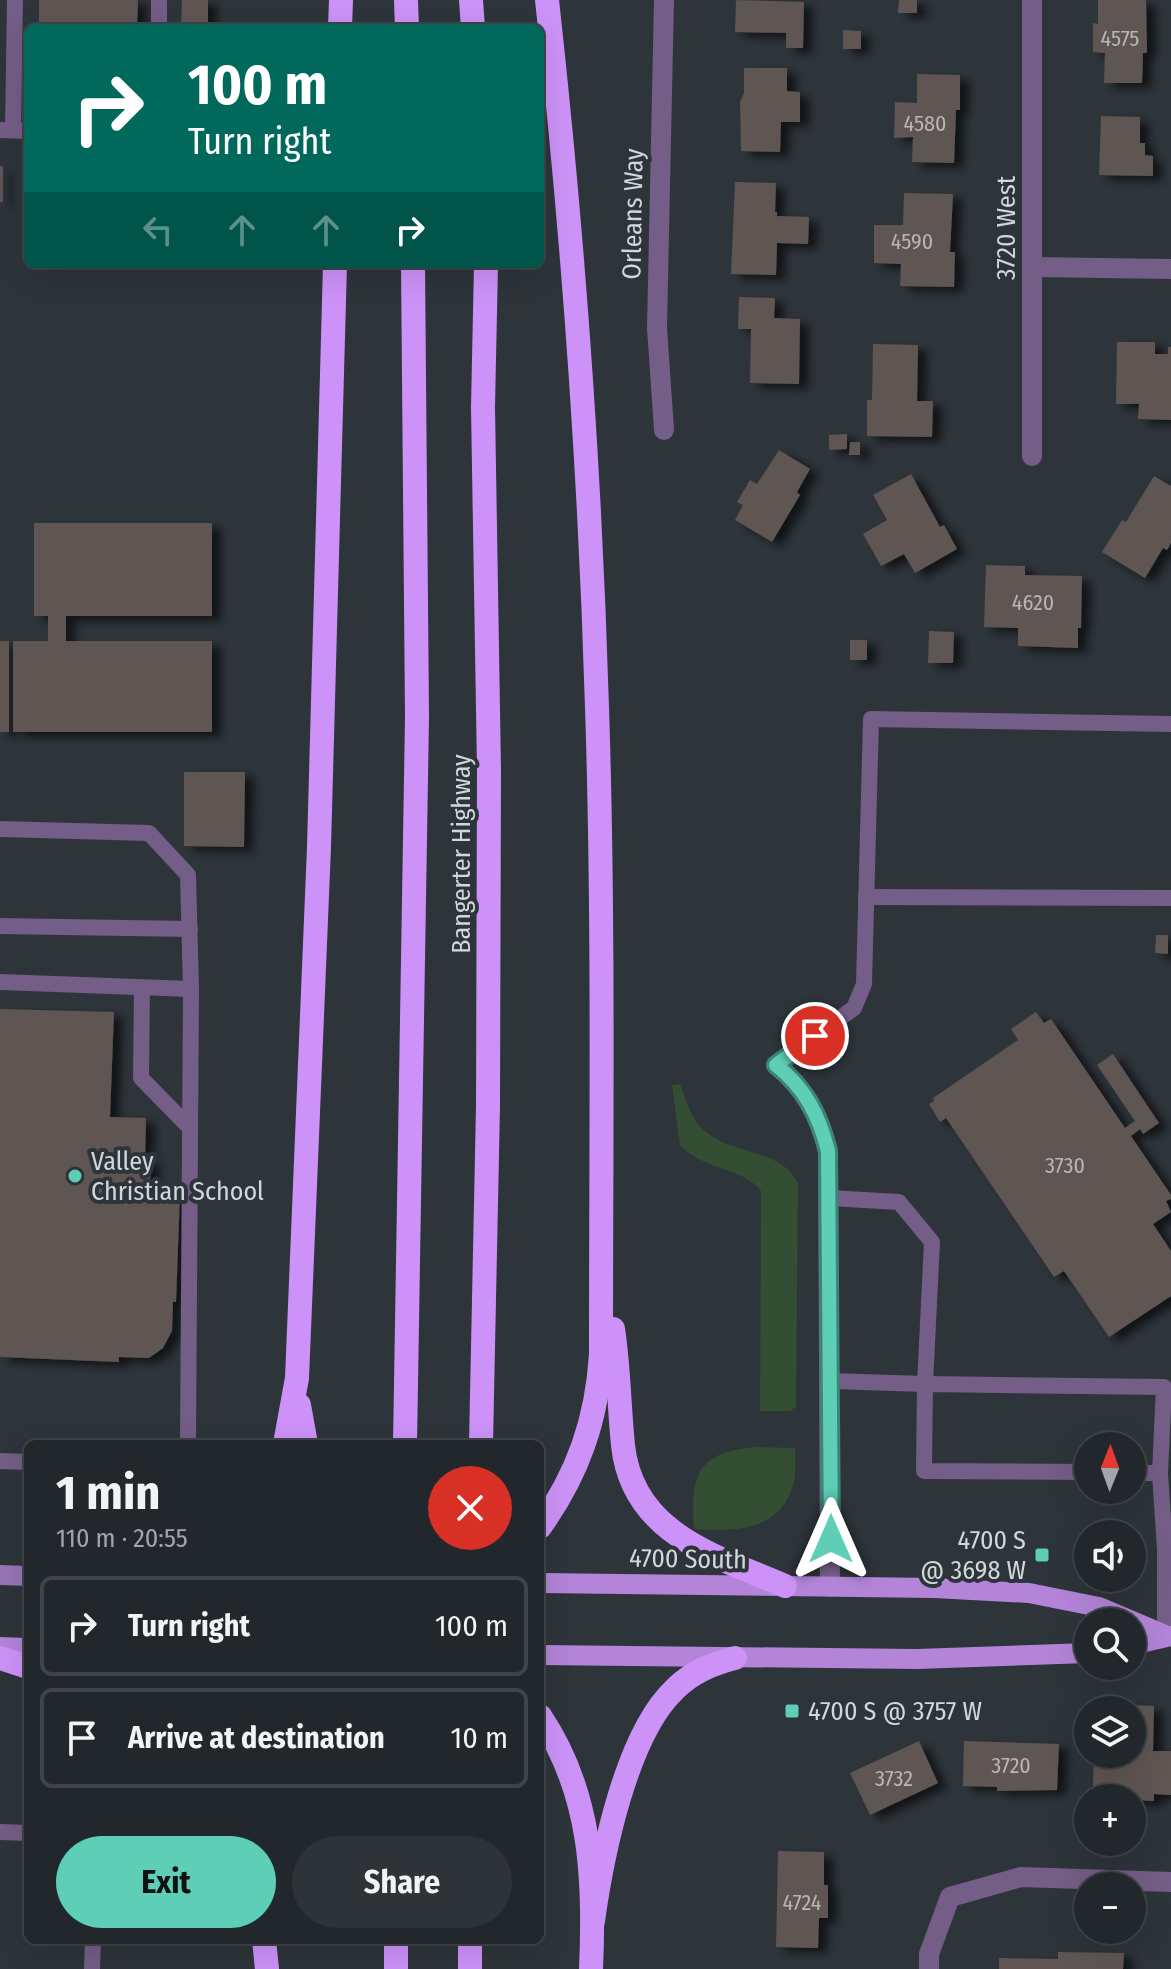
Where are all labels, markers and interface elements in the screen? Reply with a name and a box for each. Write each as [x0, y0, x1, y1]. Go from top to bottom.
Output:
house number: 4575 [1101, 25, 1139, 52]
text: 100 m [188, 52, 327, 119]
icon: right [56, 56, 160, 160]
house number: 4580 [904, 110, 947, 137]
text: Turn right [188, 120, 331, 164]
street label: Orleans Way [616, 148, 650, 280]
street label: 3720 West [991, 175, 1022, 280]
icon: left [136, 208, 180, 252]
icon: ahead [220, 208, 264, 252]
icon: ahead [304, 208, 348, 252]
icon: right [388, 208, 432, 252]
house number: 4590 [891, 228, 933, 255]
house number: 4620 [1012, 589, 1054, 616]
street label: Bangerter Highway [446, 754, 477, 954]
pin [781, 1002, 849, 1070]
icon: arrive [793, 1014, 837, 1058]
place label: Valley Christian School [91, 1146, 264, 1207]
house number: 3730 [1045, 1152, 1085, 1179]
marker: Valley Christian School [66, 1167, 84, 1185]
north arrow [1074, 1432, 1146, 1504]
map controls [1074, 1432, 1146, 1944]
text: 1 min [56, 1464, 161, 1522]
button: close [428, 1466, 512, 1550]
position arrow [789, 1497, 873, 1581]
button: sound [1074, 1520, 1146, 1592]
text: 110 m · 20:55 [56, 1523, 188, 1554]
place label: 4700 S @ 3698 W [920, 1525, 1026, 1586]
street label: 4700 South [629, 1542, 747, 1576]
marker: 4700 S @ 3698 W [1033, 1546, 1051, 1564]
icon: right [60, 1604, 104, 1648]
text: Turn right [128, 1608, 250, 1644]
text: 100 m [435, 1608, 508, 1644]
button: search [1074, 1608, 1146, 1680]
place label: 4700 S @ 3757 W [808, 1696, 982, 1727]
button: layers [1074, 1696, 1146, 1768]
marker: 4700 S @ 3757 W [783, 1702, 801, 1720]
icon: arrive [60, 1716, 104, 1760]
text: Arrive at destination [128, 1720, 385, 1756]
text: 10 m [451, 1720, 508, 1756]
house number: 3720 [991, 1752, 1031, 1779]
house number: 3732 [875, 1765, 913, 1792]
button: + [1074, 1784, 1146, 1856]
button: Exit [56, 1836, 276, 1928]
button: Share [292, 1836, 512, 1928]
button: − [1074, 1872, 1146, 1944]
house number: 4724 [783, 1889, 822, 1916]

